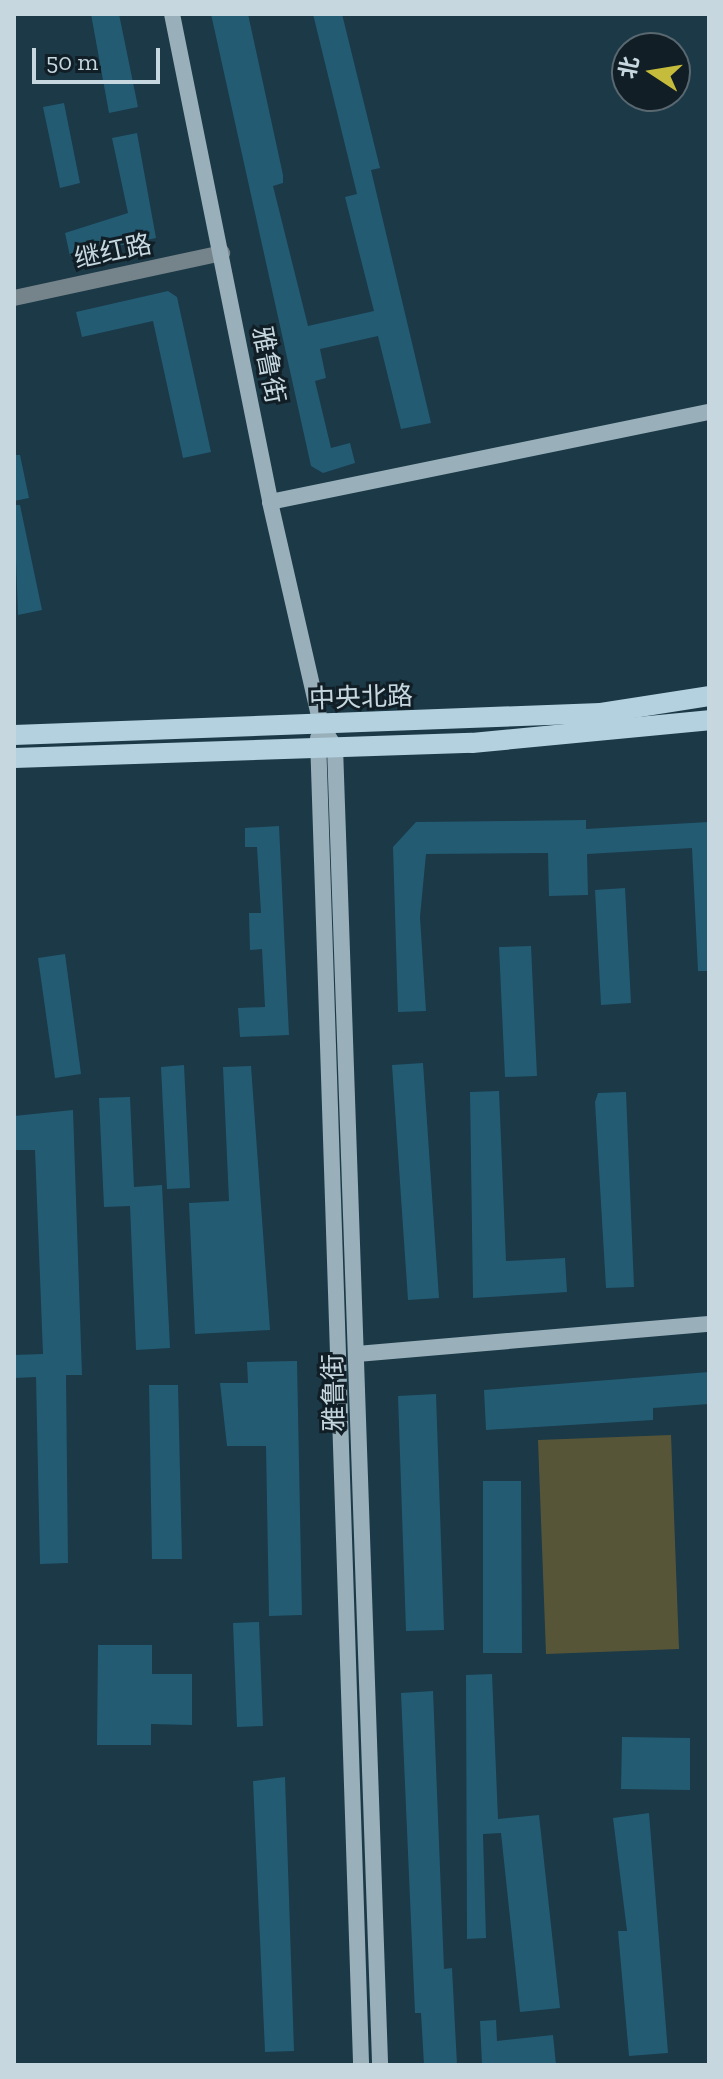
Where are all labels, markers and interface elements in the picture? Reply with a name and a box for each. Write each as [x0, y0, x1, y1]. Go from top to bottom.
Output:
scale bar [36, 32, 164, 82]
north arrow [611, 32, 691, 112]
text: 50 m [46, 47, 98, 76]
text: 北 [613, 54, 644, 81]
street label: 继红路 [72, 229, 154, 275]
street label: 雅鲁街 [245, 324, 291, 406]
street label: 中央北路 [308, 681, 414, 715]
street label: 雅鲁街 [318, 1354, 350, 1432]

